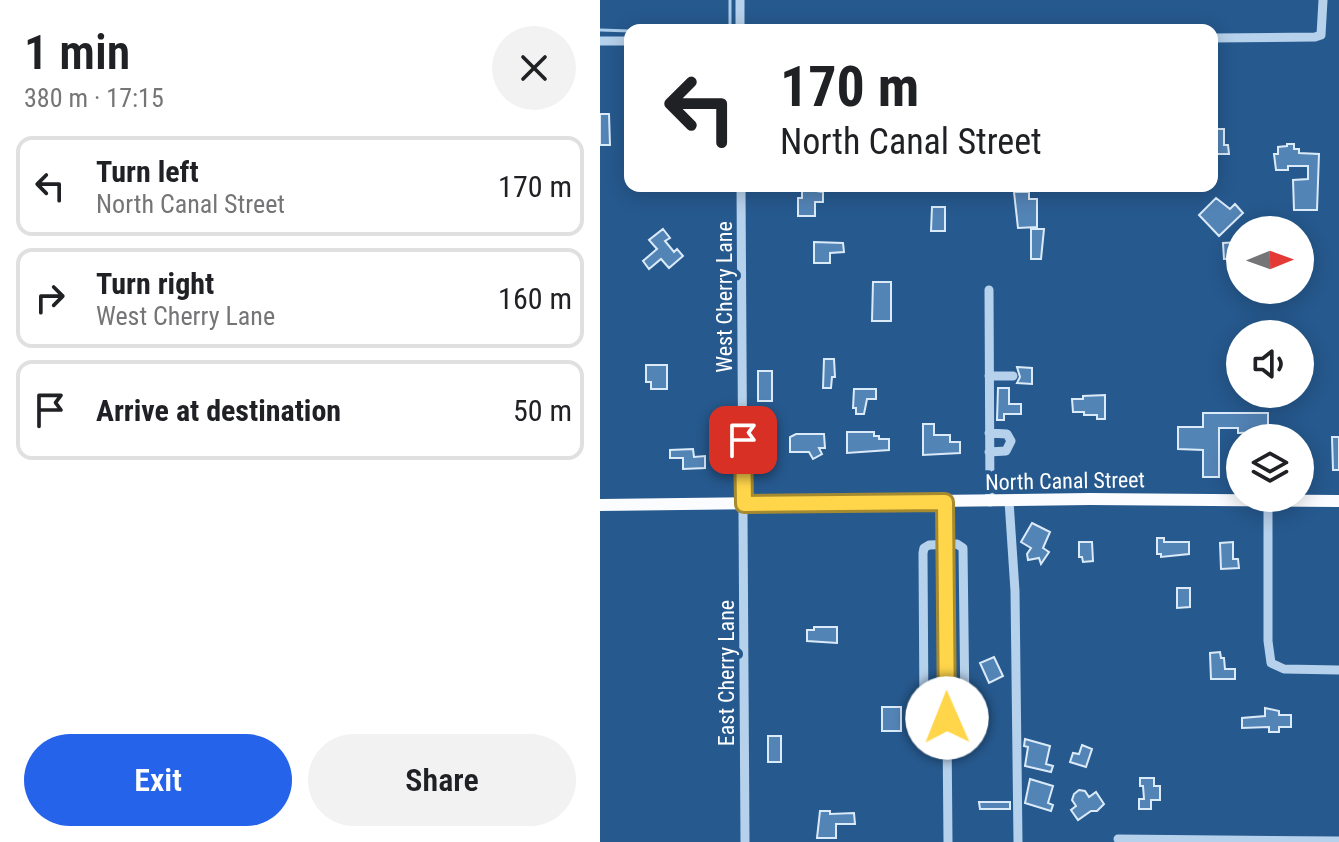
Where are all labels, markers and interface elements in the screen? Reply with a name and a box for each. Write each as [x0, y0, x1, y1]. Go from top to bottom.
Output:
text: 1 min [24, 24, 130, 81]
button: close [492, 26, 576, 110]
text: 170 m [780, 54, 919, 120]
icon: left [648, 56, 752, 160]
text: 380 m · 17:15 [24, 83, 164, 113]
text: North Canal Street [780, 121, 1042, 163]
text: Turn left [96, 154, 199, 189]
icon: left [28, 164, 72, 208]
text: 170 m [498, 169, 572, 204]
text: North Canal Street [96, 189, 285, 219]
north arrow [1226, 216, 1314, 304]
map controls [1226, 216, 1314, 512]
street label: West Cherry Lane [712, 221, 737, 373]
text: Turn right [96, 266, 214, 301]
icon: right [28, 276, 72, 320]
text: 160 m [498, 281, 572, 316]
text: West Cherry Lane [96, 301, 275, 331]
button: sound [1226, 320, 1314, 408]
icon: arrive [28, 388, 72, 432]
text: Arrive at destination [96, 393, 341, 428]
text: 50 m [513, 393, 572, 428]
pin [709, 406, 777, 474]
icon: arrive [721, 418, 765, 462]
button: layers [1226, 424, 1314, 512]
street label: North Canal Street [985, 467, 1145, 495]
street label: East Cherry Lane [714, 600, 739, 746]
position arrow [905, 676, 989, 760]
button: Exit [24, 734, 292, 826]
button: Share [308, 734, 576, 826]

